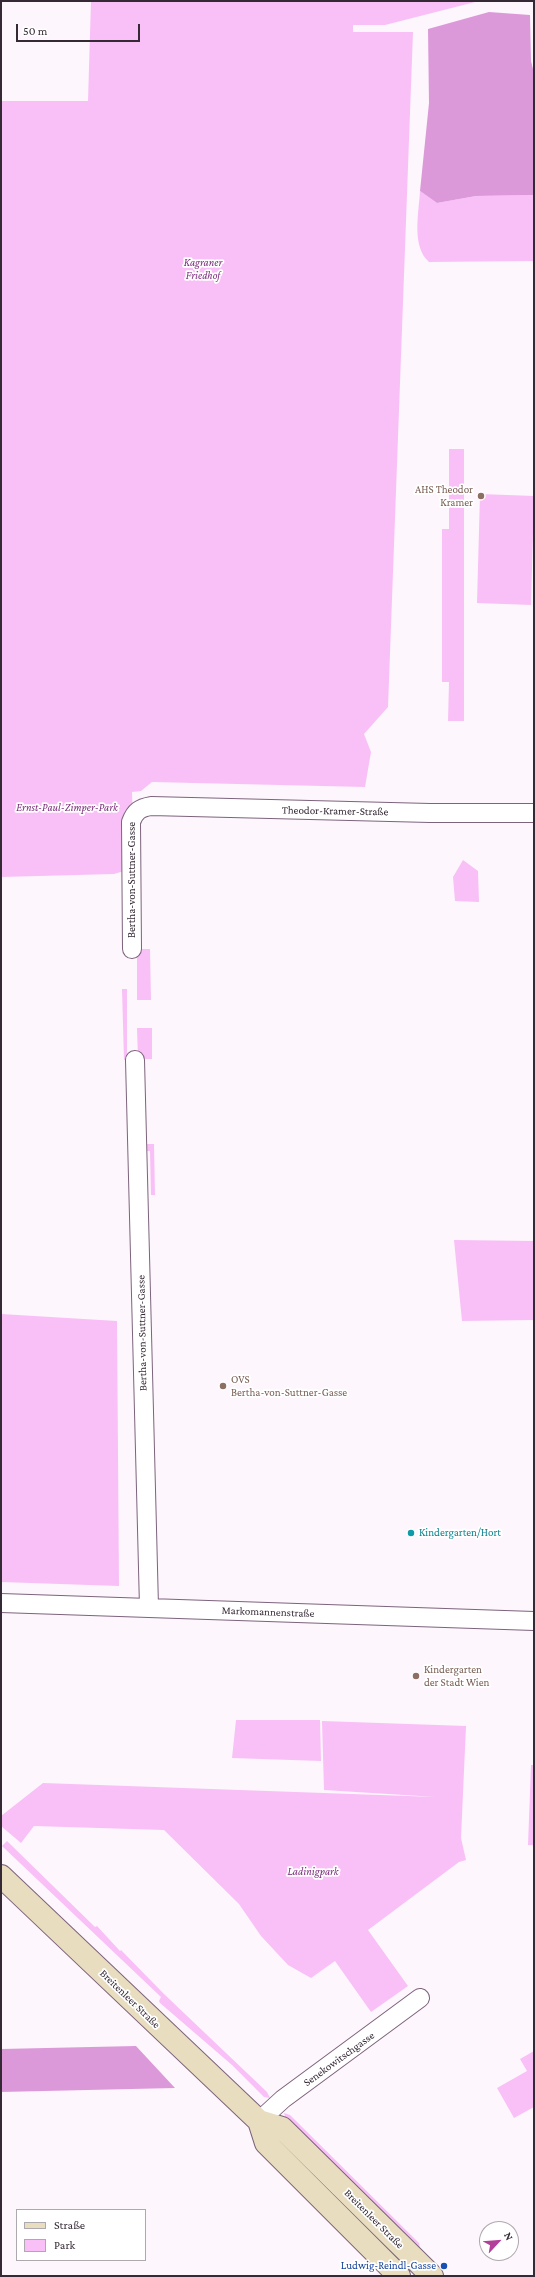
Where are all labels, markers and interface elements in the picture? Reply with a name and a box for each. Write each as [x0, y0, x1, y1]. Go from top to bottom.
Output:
scale bar [18, 16, 142, 42]
text: 50 m [23, 24, 47, 38]
park label: Kagraner Friedhof [184, 256, 222, 282]
place label: AHS Theodor Kramer [415, 483, 473, 509]
marker: AHS Theodor Kramer [476, 491, 486, 501]
park label: Ernst-Paul-Zimper-Park [16, 801, 118, 815]
street label: Theodor-Kramer-Straße [282, 803, 388, 819]
street label: Bertha-von-Suttner-Gasse [125, 822, 139, 938]
street label: Bertha-von-Suttner-Gasse [134, 1275, 150, 1391]
place label: OVS Bertha-von-Suttner-Gasse [231, 1373, 347, 1399]
marker: OVS Bertha-von-Suttner-Gasse [218, 1381, 228, 1391]
place label: Kindergarten/Hort [419, 1526, 501, 1540]
marker: Kindergarten/Hort [406, 1528, 416, 1538]
street label: Markomannenstraße [221, 1604, 315, 1620]
place label: Kindergarten der Stadt Wien [424, 1663, 489, 1689]
marker: Kindergarten der Stadt Wien [411, 1671, 421, 1681]
park label: Ladinigpark [287, 1865, 339, 1879]
street label: Breitenleer Straße [97, 1967, 163, 2031]
street label: Senekowitschgasse [301, 2029, 377, 2089]
street label: Breitenleer Straße [341, 2186, 407, 2252]
legend [16, 2209, 146, 2261]
text: Straße [54, 2218, 85, 2232]
north arrow [479, 2221, 519, 2261]
text: N [502, 2230, 516, 2242]
text: Park [54, 2238, 75, 2252]
place label: Ludwig-Reindl-Gasse [341, 2259, 436, 2273]
marker: Ludwig-Reindl-Gasse [439, 2261, 449, 2271]

